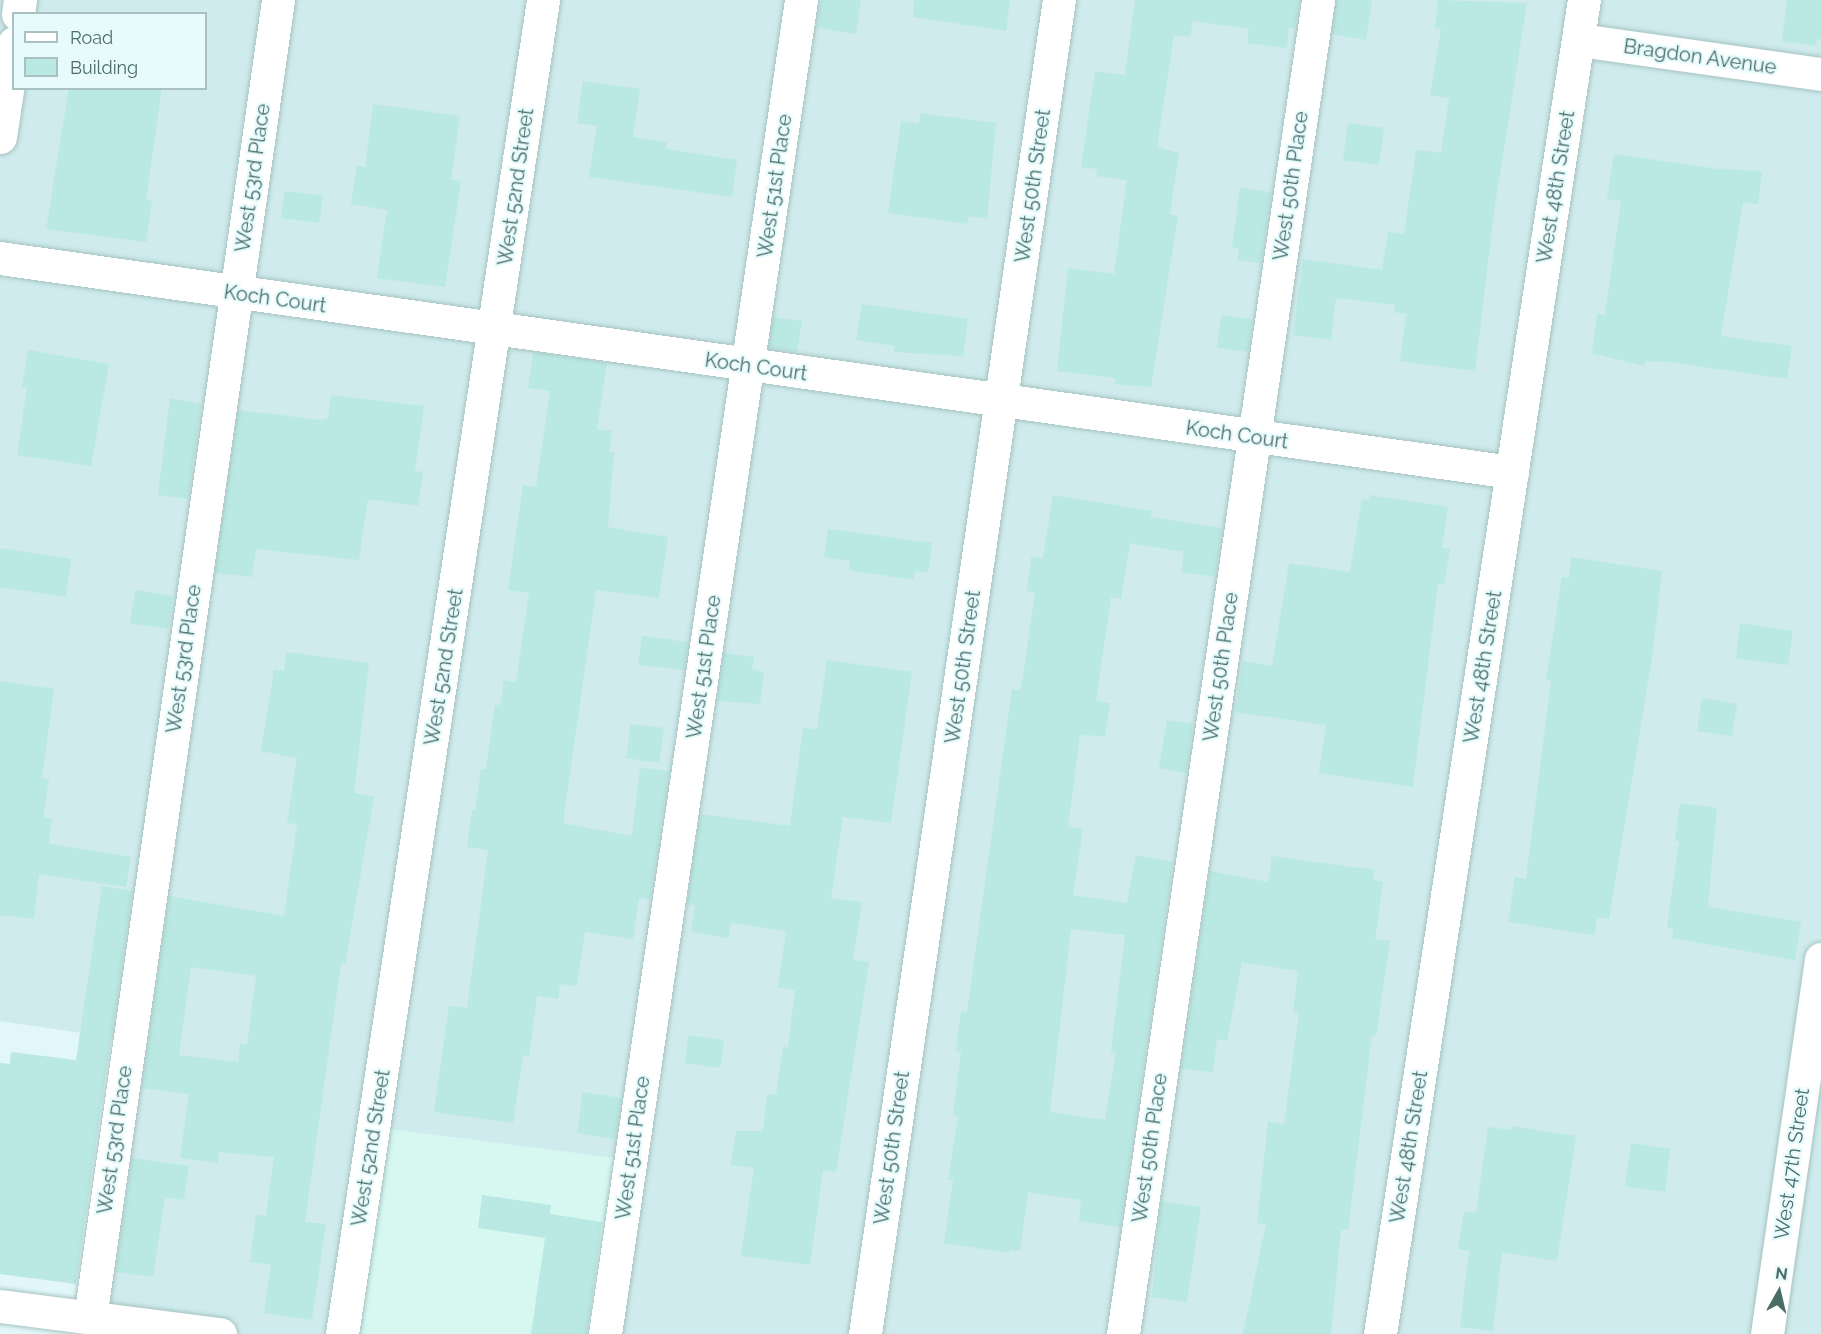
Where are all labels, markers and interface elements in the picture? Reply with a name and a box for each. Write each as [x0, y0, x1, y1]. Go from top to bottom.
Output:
legend [12, 12, 207, 90]
text: Road [70, 27, 113, 48]
street label: Bragdon Avenue [1622, 34, 1778, 80]
text: Building [70, 57, 138, 78]
street label: West 53rd Place [231, 102, 275, 254]
street label: West 52nd Street [493, 107, 539, 267]
street label: West 50th Street [1010, 108, 1056, 264]
street label: West 48th Street [1532, 109, 1580, 265]
street label: West 50th Place [1269, 110, 1313, 262]
street label: West 51st Place [753, 112, 797, 260]
street label: Koch Court [222, 280, 328, 318]
street label: Koch Court [703, 348, 809, 386]
street label: Koch Court [1184, 416, 1290, 454]
street label: West 53rd Place [162, 583, 206, 735]
street label: West 52nd Street [420, 587, 468, 747]
street label: West 50th Street [940, 589, 986, 745]
street label: West 48th Street [1459, 589, 1507, 745]
street label: West 50th Place [1199, 591, 1243, 743]
street label: West 51st Place [682, 593, 726, 741]
street label: West 53rd Place [93, 1064, 137, 1216]
street label: West 52nd Street [347, 1068, 395, 1228]
street label: West 48th Street [1385, 1069, 1433, 1225]
street label: West 50th Street [869, 1070, 915, 1226]
street label: West 50th Place [1128, 1072, 1172, 1224]
street label: West 51st Place [611, 1074, 655, 1222]
street label: West 47th Street [1769, 1086, 1815, 1242]
north arrow [1749, 1262, 1809, 1322]
text: N [1774, 1263, 1789, 1284]

